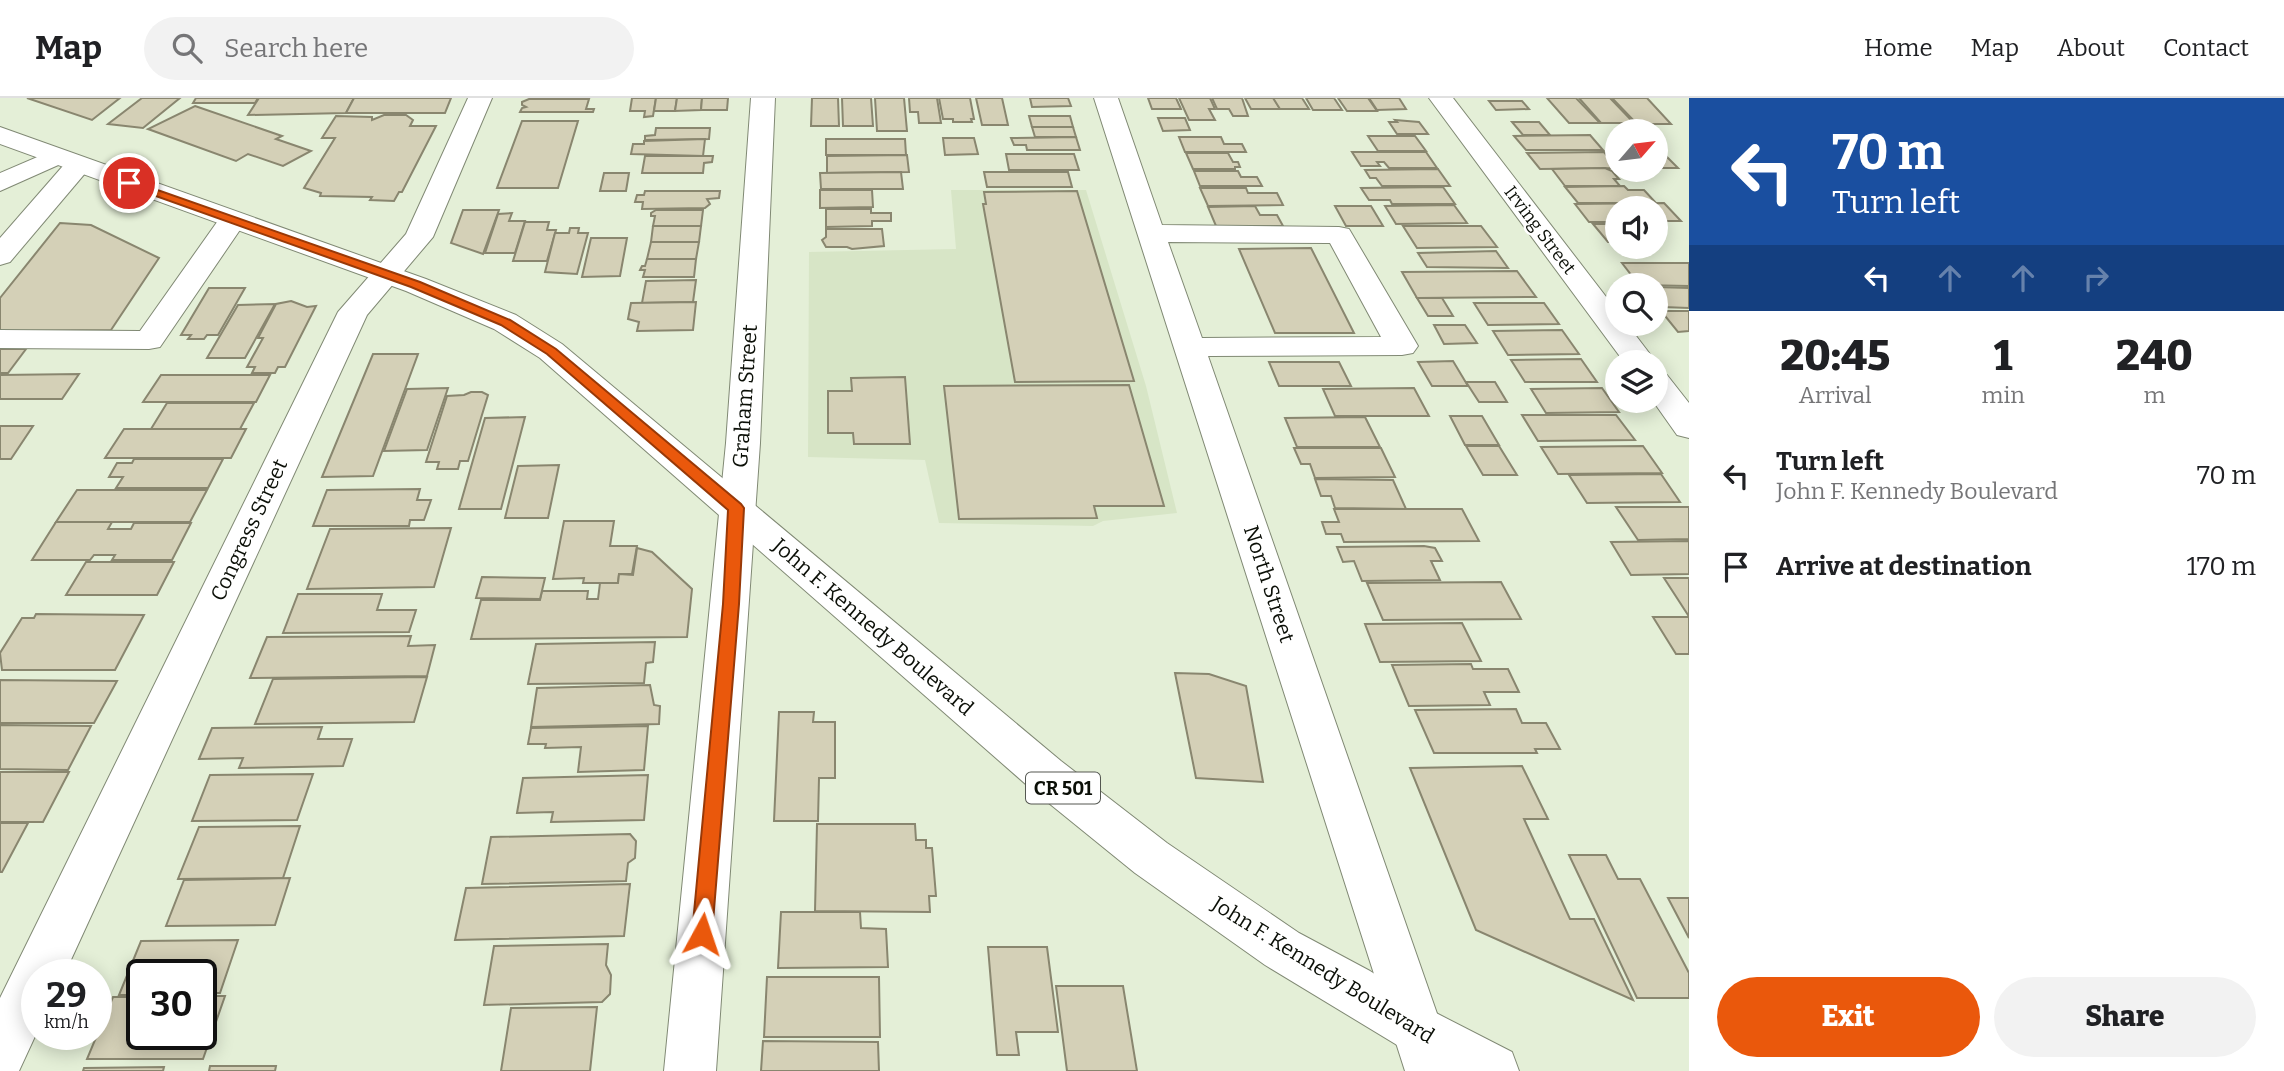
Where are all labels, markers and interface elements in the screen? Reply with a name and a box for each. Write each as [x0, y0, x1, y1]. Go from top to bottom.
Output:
search box [144, 17, 634, 80]
text: Map [35, 28, 102, 68]
icon: search [168, 29, 206, 67]
text: Search here [224, 33, 368, 64]
text: Home [1864, 34, 1933, 62]
text: Map [1971, 34, 2019, 62]
text: About [2057, 34, 2125, 62]
text: Contact [2163, 34, 2249, 62]
north arrow [1605, 119, 1668, 182]
map controls [1605, 119, 1668, 413]
text: 70 m [1832, 123, 1944, 182]
icon: left [1717, 126, 1808, 217]
pin [99, 153, 159, 213]
icon: arrive [110, 164, 148, 202]
street label: Irving Street [1500, 181, 1581, 279]
text: Turn left [1832, 183, 1960, 221]
button: sound [1605, 196, 1668, 259]
icon: left [1858, 259, 1896, 297]
icon: ahead [1931, 259, 1969, 297]
icon: ahead [2004, 259, 2042, 297]
icon: right [2077, 259, 2115, 297]
button: search [1605, 273, 1668, 336]
street label: Graham Street [727, 323, 763, 469]
text: 20:45 [1780, 331, 1890, 381]
text: 1 [1994, 331, 2013, 381]
text: 240 [2116, 331, 2193, 381]
button: layers [1605, 350, 1668, 413]
text: Arrival [1799, 381, 1872, 409]
text: min [1982, 381, 2025, 409]
text: m [2143, 381, 2165, 409]
text: Turn left [1776, 446, 1884, 477]
street label: Congress Street [205, 455, 293, 605]
icon: left [1717, 457, 1755, 495]
text: 70 m [2197, 460, 2256, 491]
text: John F. Kennedy Boulevard [1776, 477, 2058, 505]
street label: North Street [1238, 522, 1300, 646]
street label: John F. Kennedy Boulevard [767, 532, 979, 721]
icon: arrive [1717, 548, 1755, 586]
text: Arrive at destination [1776, 551, 2031, 582]
text: 170 m [2186, 551, 2256, 582]
road number: CR 501 [1026, 772, 1100, 804]
street label: John F. Kennedy Boulevard [1206, 890, 1439, 1049]
position arrow [665, 897, 739, 971]
speed limit sign: 30 [126, 959, 217, 1050]
text: 29 [46, 974, 87, 1016]
button: Exit [1717, 977, 1980, 1057]
button: Share [1994, 977, 2256, 1057]
text: km/h [44, 1011, 89, 1033]

